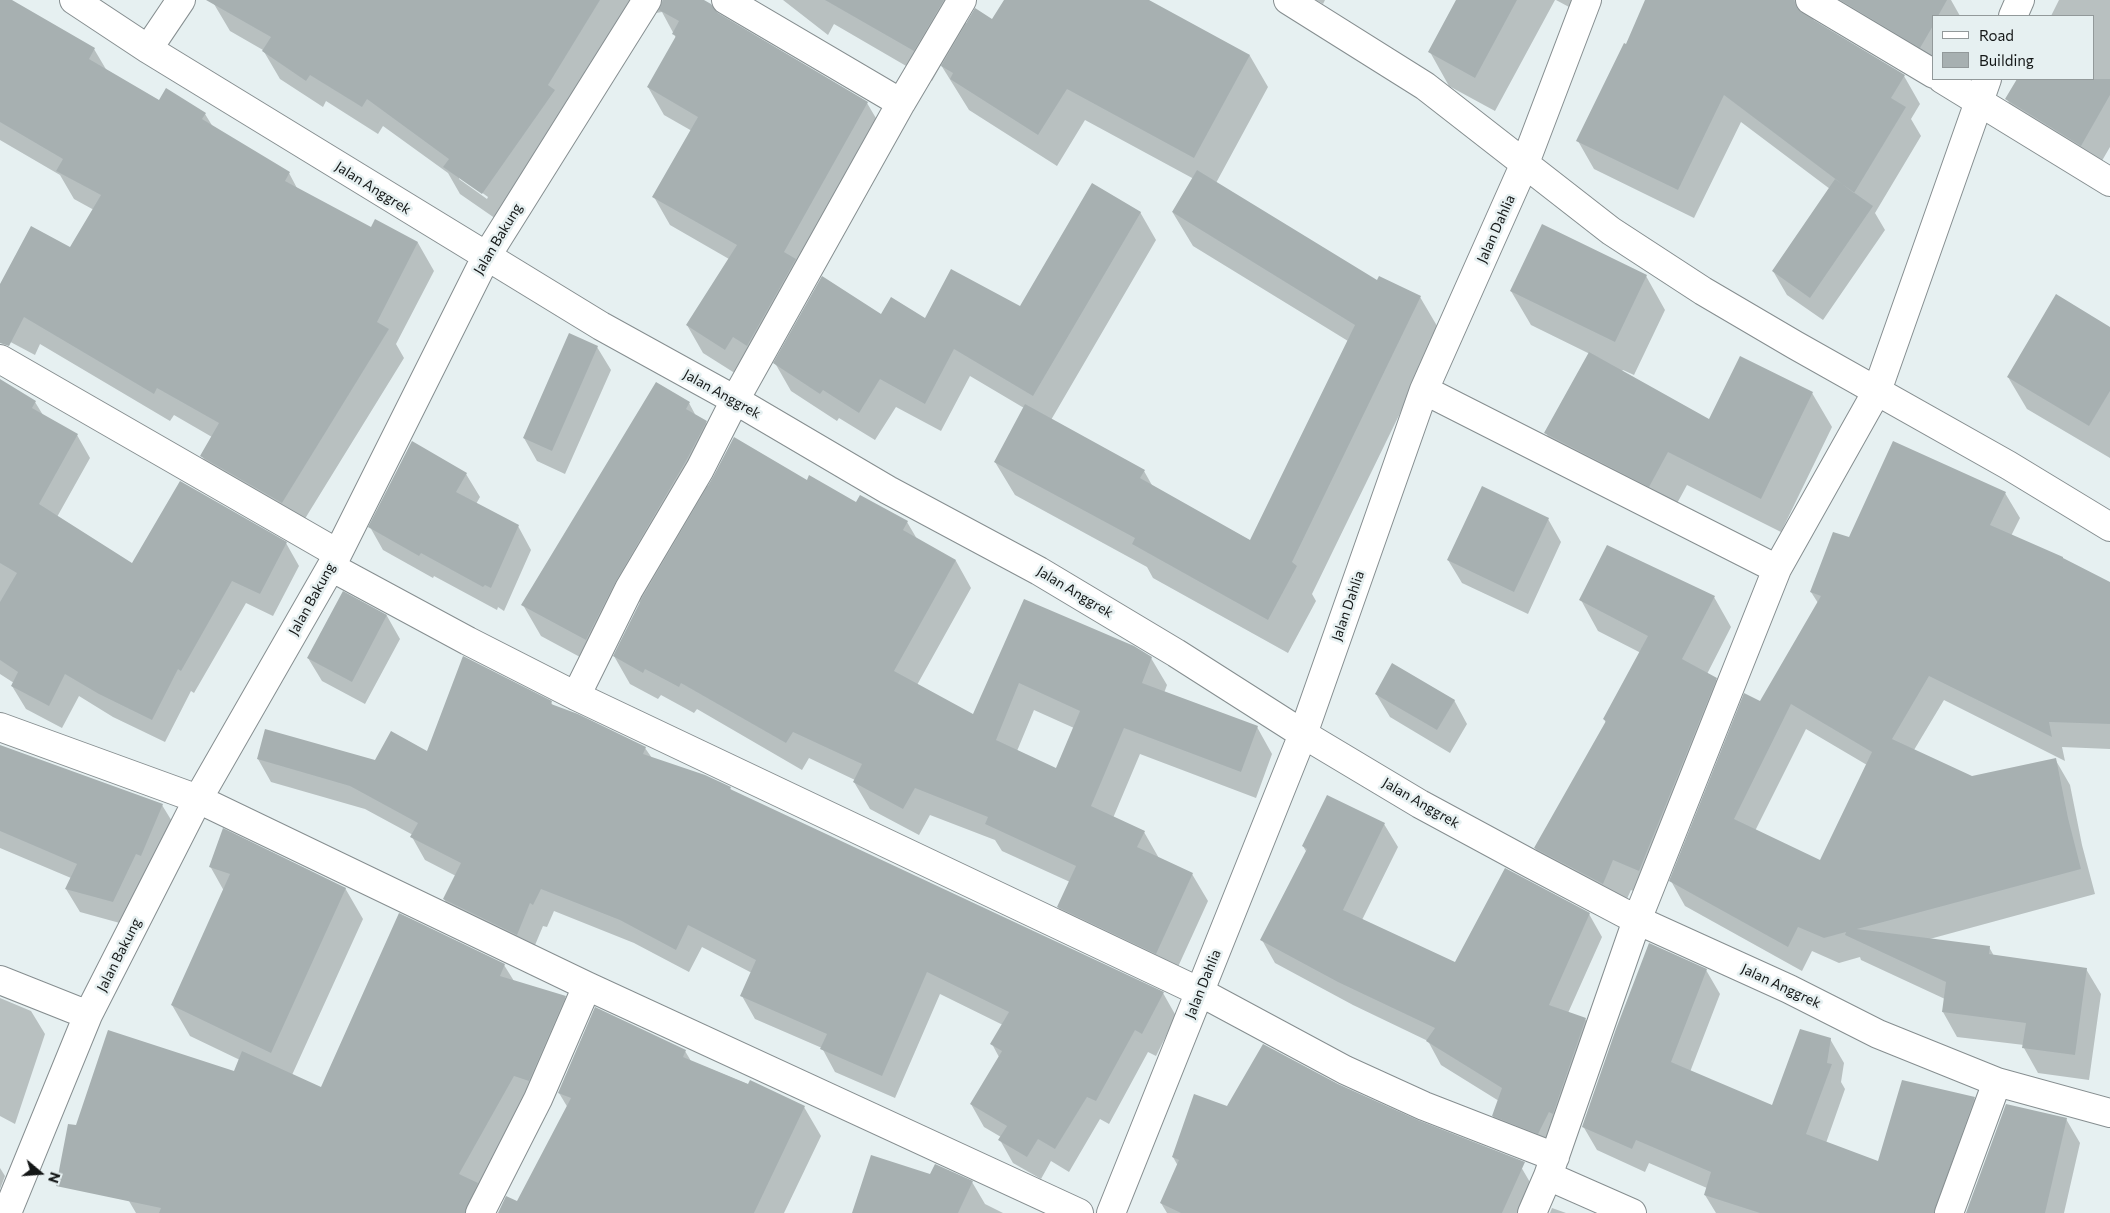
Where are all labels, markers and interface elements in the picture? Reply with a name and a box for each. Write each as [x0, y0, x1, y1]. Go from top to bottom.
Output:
legend [1932, 15, 2095, 80]
text: Road [1979, 26, 2014, 44]
text: Building [1979, 51, 2034, 69]
street label: Jalan Anggrek [332, 158, 414, 218]
street label: Jalan Dahlia [1473, 192, 1519, 266]
street label: Jalan Bakung [470, 200, 526, 278]
street label: Jalan Anggrek [680, 366, 764, 422]
street label: Jalan Bakung [285, 560, 339, 638]
street label: Jalan Anggrek [1034, 563, 1116, 621]
street label: Jalan Dahlia [1328, 569, 1368, 643]
street label: Jalan Anggrek [1379, 774, 1463, 832]
street label: Jalan Bakung [93, 915, 145, 995]
street label: Jalan Dahlia [1182, 947, 1224, 1021]
street label: Jalan Anggrek [1738, 960, 1824, 1012]
north arrow [15, 1148, 65, 1198]
text: N [45, 1170, 64, 1185]

